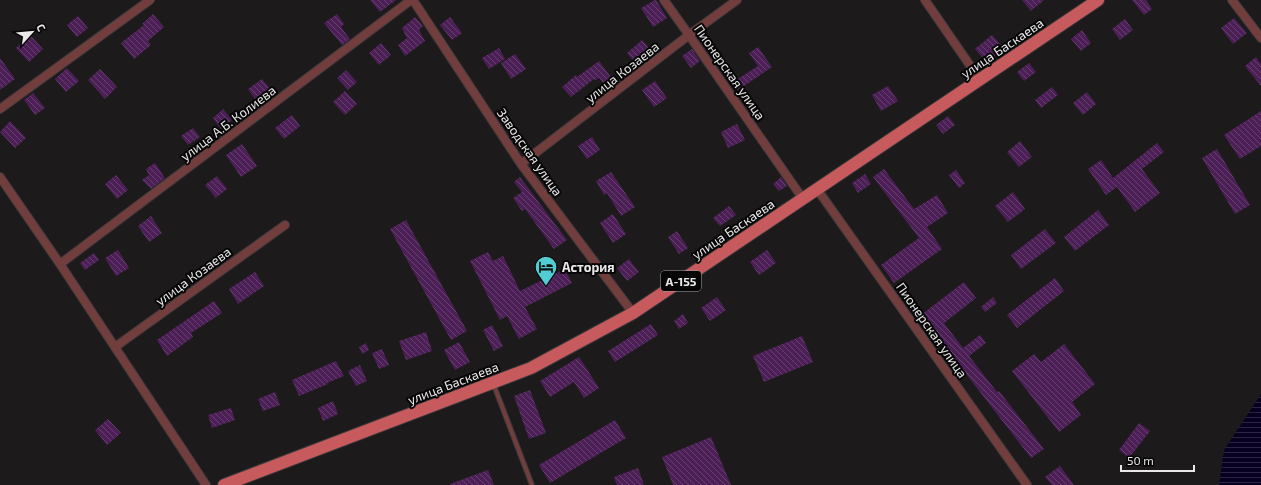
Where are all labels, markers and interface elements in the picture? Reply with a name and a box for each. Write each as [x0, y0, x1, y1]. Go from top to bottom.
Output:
north arrow [12, 12, 52, 52]
street label: улица Баскаева [958, 14, 1046, 82]
text: С [34, 21, 49, 34]
street label: Пионерская улица [691, 21, 769, 123]
street label: улица Козаева [582, 38, 662, 106]
street label: улица А.Б. Колиева [177, 82, 279, 164]
street label: Заводская улица [494, 105, 566, 199]
street label: улица Баскаева [689, 195, 777, 263]
street label: улица Козаева [152, 243, 234, 309]
hotel icon: Астория [533, 254, 559, 287]
place label: Астория [562, 259, 615, 275]
road number: А-155 [661, 271, 701, 291]
street label: Пионерская улица [893, 279, 971, 381]
street label: улица Баскаева [405, 358, 501, 408]
scale bar [1121, 447, 1194, 473]
text: 50 m [1127, 453, 1154, 467]

